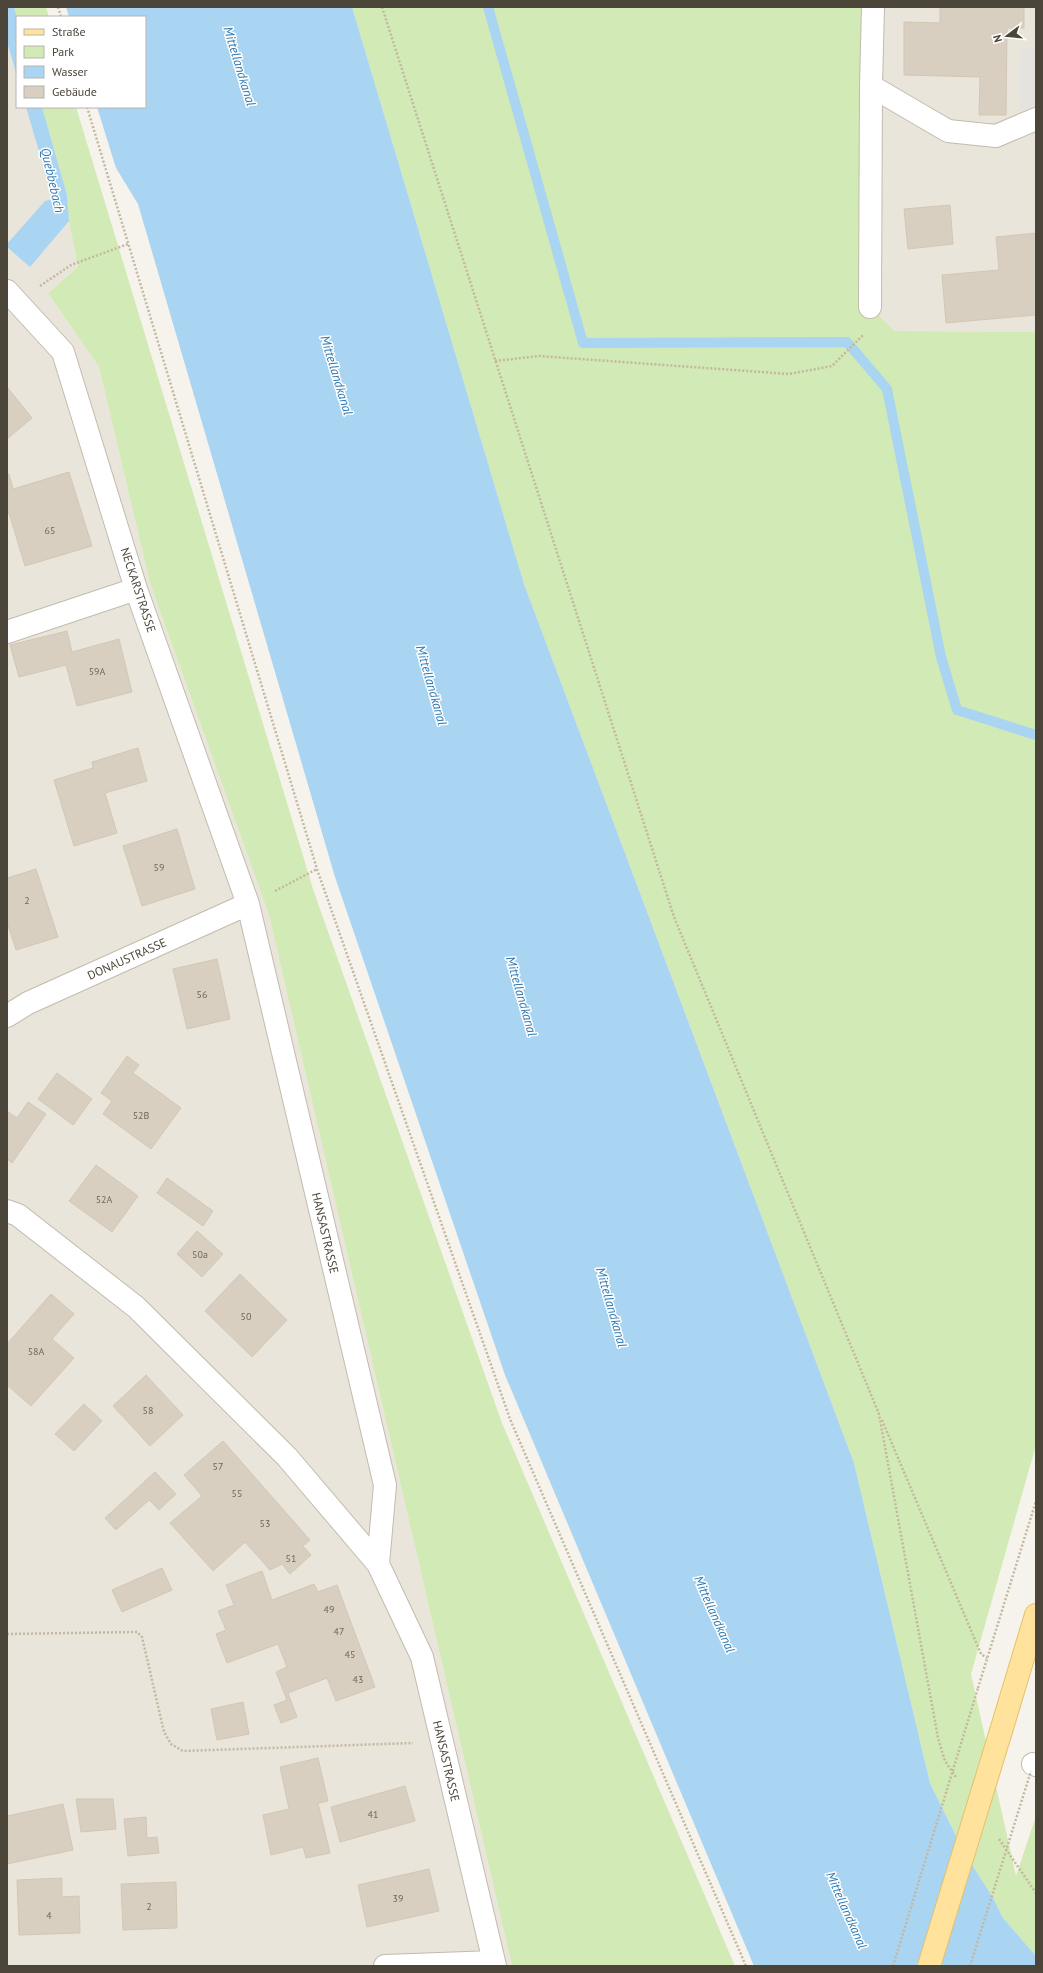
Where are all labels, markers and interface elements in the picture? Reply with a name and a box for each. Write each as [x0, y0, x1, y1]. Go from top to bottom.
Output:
legend [16, 16, 146, 108]
north arrow [987, 16, 1027, 56]
text: Straße [52, 24, 86, 39]
water label: Mittellandkanal [219, 24, 260, 109]
text: N [990, 33, 1005, 44]
text: Park [52, 44, 74, 59]
text: Wasser [52, 64, 88, 79]
text: Gebäude [52, 84, 97, 99]
water label: Quebbebach [37, 146, 68, 214]
water label: Mittellandkanal [316, 333, 357, 418]
house number: 65 [45, 524, 55, 537]
street label: NECKARSTRASSE [118, 545, 159, 634]
water label: Mittellandkanal [412, 643, 451, 728]
house number: 59A [89, 665, 106, 678]
house number: 59 [154, 861, 164, 874]
house number: 2 [24, 894, 30, 907]
street label: DONAUSTRASSE [85, 934, 169, 983]
water label: Mittellandkanal [502, 954, 541, 1039]
house number: 56 [197, 988, 207, 1001]
house number: 52B [133, 1109, 150, 1122]
street label: HANSASTRASSE [309, 1191, 342, 1275]
house number: 52A [96, 1193, 113, 1206]
house number: 50a [192, 1248, 208, 1261]
water label: Mittellandkanal [592, 1265, 631, 1350]
house number: 50 [241, 1310, 252, 1323]
house number: 58A [28, 1345, 45, 1358]
house number: 58 [143, 1404, 153, 1417]
house number: 57 [213, 1460, 223, 1473]
house number: 55 [232, 1487, 242, 1500]
house number: 53 [260, 1517, 270, 1530]
house number: 51 [286, 1552, 296, 1565]
water label: Mittellandkanal [690, 1573, 739, 1656]
house number: 49 [324, 1603, 334, 1616]
house number: 47 [334, 1625, 344, 1638]
house number: 45 [345, 1648, 355, 1661]
house number: 43 [353, 1673, 363, 1686]
street label: HANSASTRASSE [430, 1719, 463, 1803]
house number: 41 [368, 1808, 378, 1821]
water label: Mittellandkanal [822, 1869, 871, 1952]
house number: 39 [393, 1892, 403, 1905]
house number: 2 [146, 1900, 152, 1913]
house number: 4 [46, 1909, 52, 1922]

